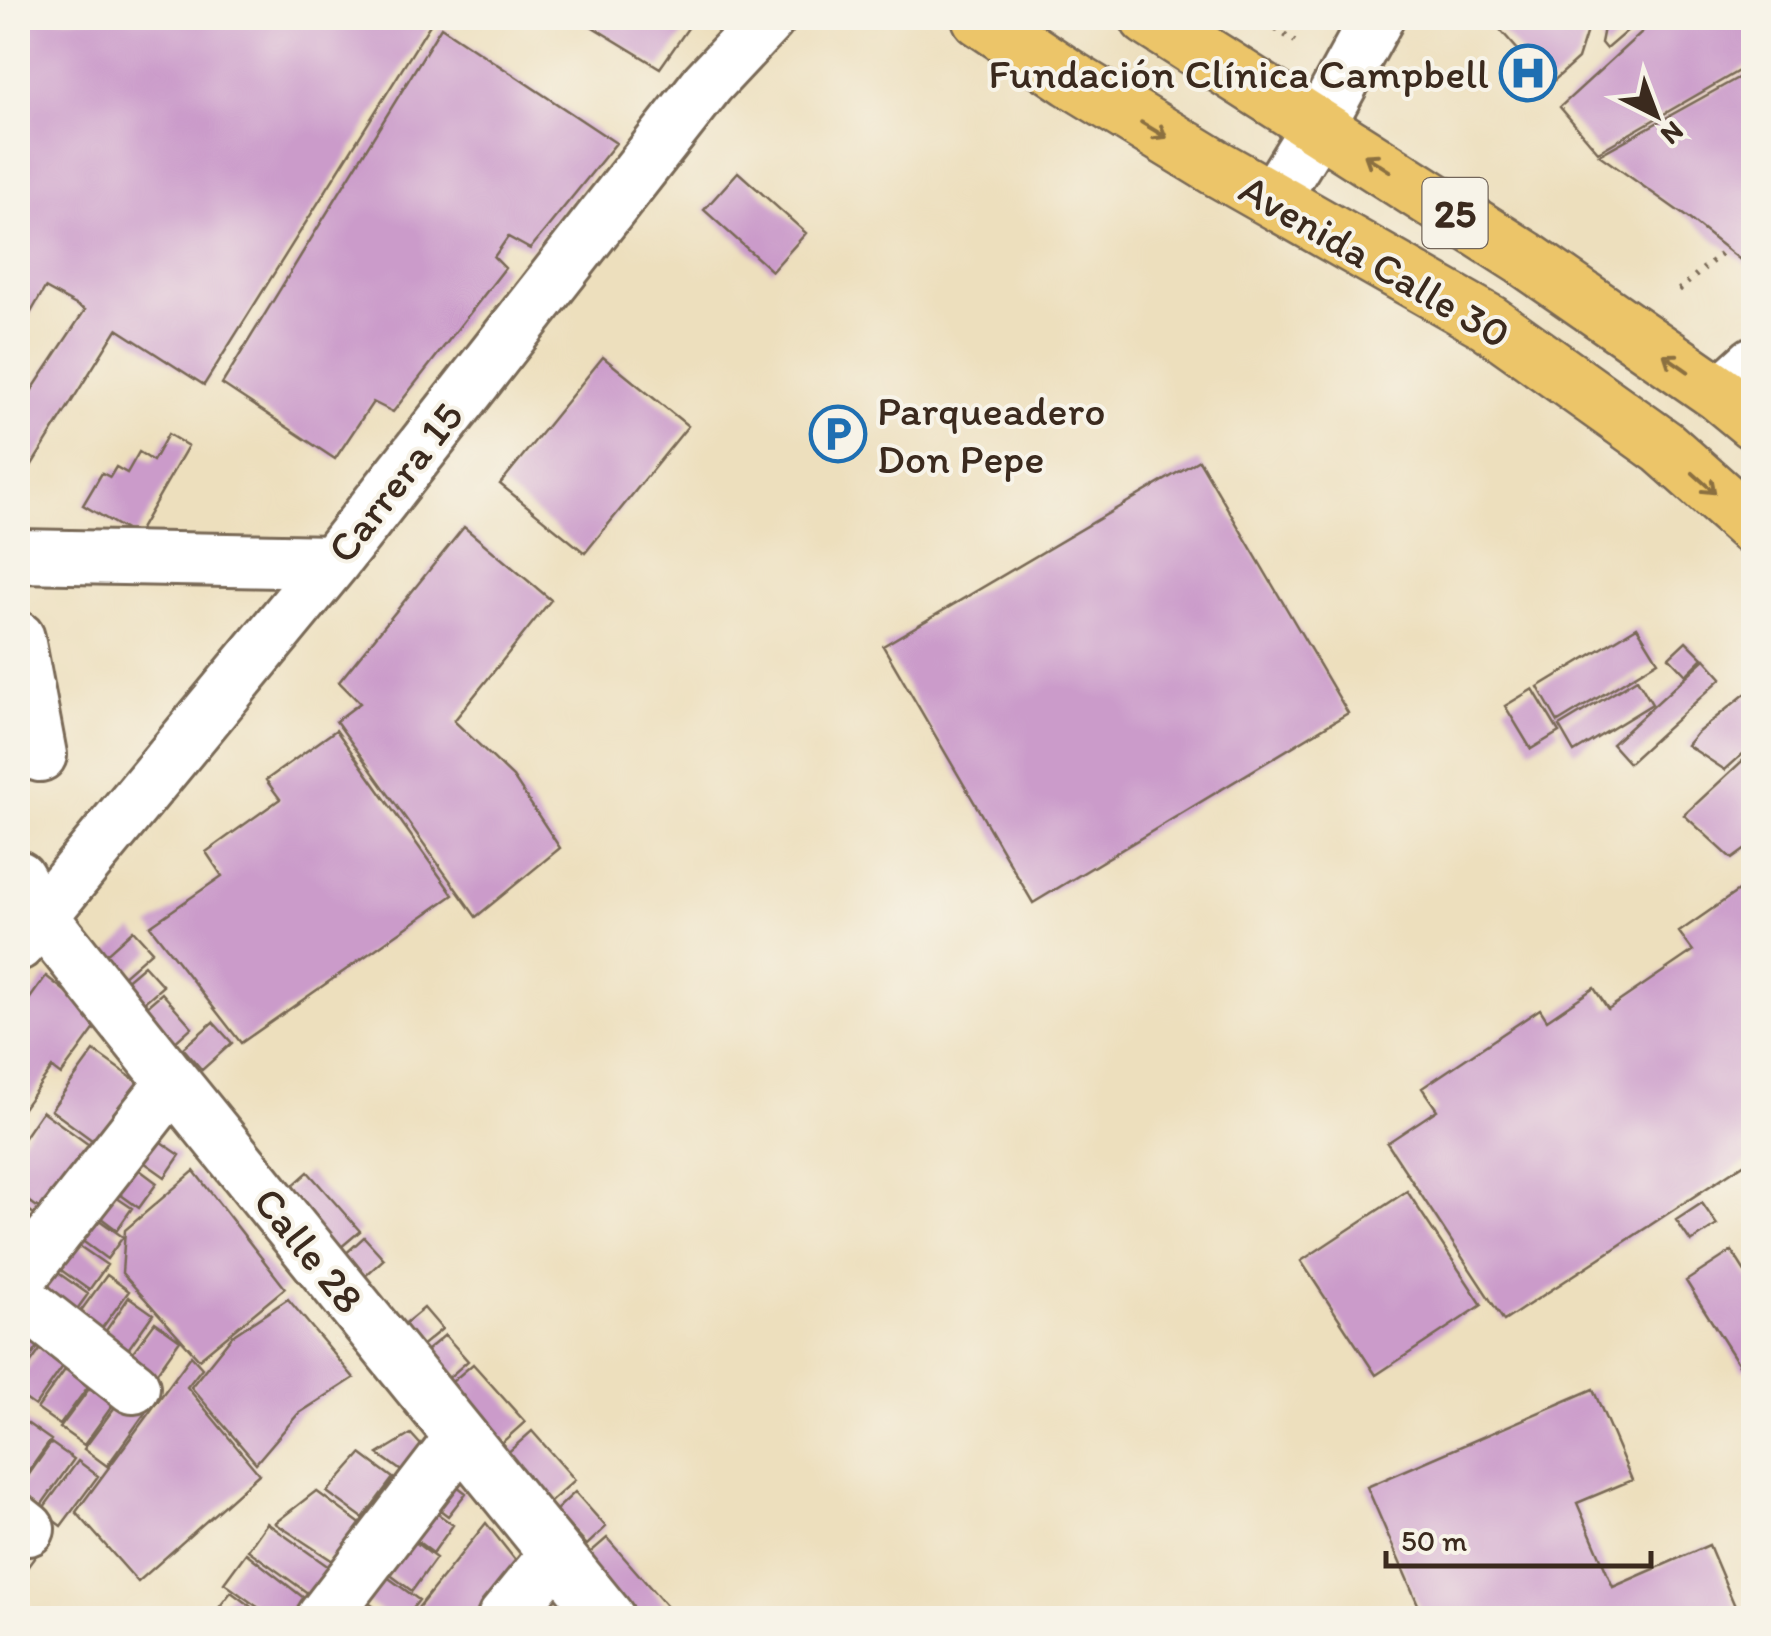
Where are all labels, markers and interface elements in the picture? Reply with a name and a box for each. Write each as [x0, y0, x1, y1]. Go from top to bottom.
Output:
hospital icon: Fundación Clínica Campbell [1498, 43, 1558, 103]
place label: Fundación Clínica Campbell [988, 48, 1489, 99]
north arrow [1606, 65, 1706, 165]
text: N [1654, 115, 1691, 153]
one-way arrow [1139, 120, 1168, 140]
one-way arrow [1363, 153, 1391, 174]
street label: Avenida Calle 30 [1231, 163, 1519, 359]
road number: 25 [1422, 178, 1488, 248]
one-way arrow [1662, 353, 1690, 374]
place label: Parqueadero Don Pepe [877, 385, 1106, 484]
street label: Carrera 15 [316, 391, 474, 573]
parking icon: Parqueadero Don Pepe [808, 404, 868, 464]
one-way arrow [1690, 472, 1716, 494]
street label: Calle 28 [243, 1177, 375, 1323]
scale bar [1386, 1506, 1651, 1568]
text: 50 m [1401, 1522, 1467, 1559]

